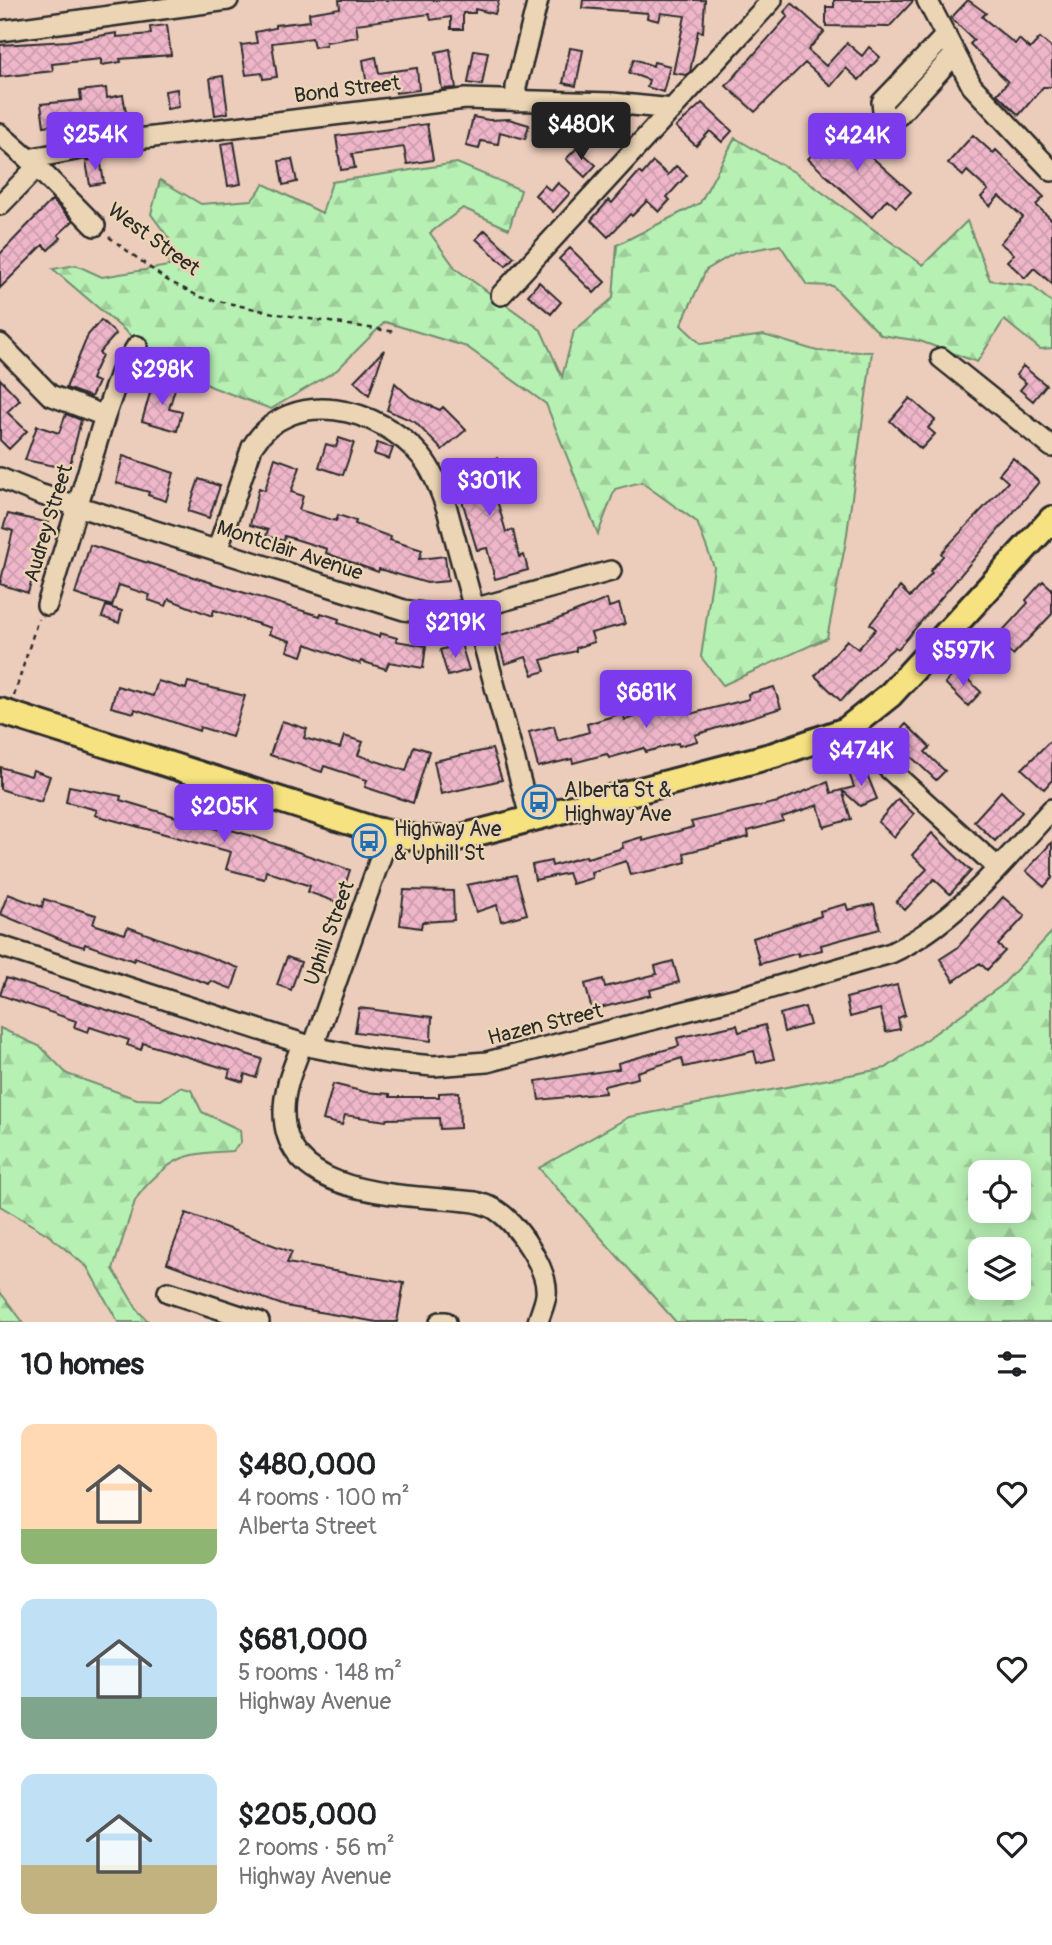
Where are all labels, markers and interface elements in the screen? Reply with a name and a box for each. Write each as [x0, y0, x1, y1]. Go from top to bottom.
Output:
street label: Bond Street [292, 70, 402, 109]
pin: $480K [532, 102, 630, 162]
text: $480K [548, 110, 614, 139]
pin: $254K [46, 113, 144, 172]
pin: $424K [808, 114, 906, 173]
text: $254K [63, 120, 128, 149]
text: $424K [824, 121, 890, 150]
street label: West Street [102, 197, 206, 282]
pin: $298K [113, 348, 211, 407]
text: $298K [131, 355, 193, 384]
pin: $301K [440, 458, 538, 518]
street label: Audrey Street [18, 461, 79, 585]
text: $301K [457, 466, 521, 495]
street label: Montclair Avenue [213, 514, 367, 587]
pin: $219K [406, 600, 504, 660]
text: $219K [425, 608, 485, 637]
pin: $597K [914, 628, 1012, 688]
text: $597K [932, 636, 994, 665]
pin: $681K [597, 670, 695, 730]
text: $681K [616, 678, 676, 707]
pin: $474K [812, 728, 910, 788]
text: $474K [828, 736, 894, 765]
place label: Alberta St & Highway Ave [564, 777, 672, 828]
bus stop icon: Alberta St & Highway Ave [520, 783, 558, 821]
pin: $205K [175, 784, 273, 844]
text: $205K [190, 792, 258, 821]
place label: Highway Ave & Uphill St [394, 816, 502, 867]
bus stop icon: Highway Ave & Uphill St [350, 822, 388, 860]
street label: Uphill Street [298, 877, 361, 989]
street label: Hazen Street [485, 997, 606, 1052]
map controls [968, 1160, 1031, 1300]
button: locate [968, 1160, 1031, 1223]
button: layers [968, 1237, 1031, 1300]
icon: filters [993, 1345, 1031, 1383]
text: 10 homes [21, 1346, 144, 1383]
text: $480,000 [238, 1446, 376, 1483]
icon: home [77, 1452, 161, 1536]
icon: heart [993, 1475, 1031, 1513]
text: 4 rooms · 100 m² [238, 1483, 410, 1512]
text: Alberta Street [238, 1512, 377, 1541]
text: $681,000 [238, 1621, 368, 1658]
icon: home [77, 1627, 161, 1711]
icon: heart [993, 1650, 1031, 1688]
text: 5 rooms · 148 m² [238, 1658, 402, 1687]
text: Highway Avenue [238, 1687, 391, 1716]
text: $205,000 [238, 1796, 377, 1833]
icon: home [77, 1802, 161, 1886]
icon: heart [993, 1825, 1031, 1863]
text: 2 rooms · 56 m² [238, 1833, 395, 1862]
text: Highway Avenue [238, 1862, 391, 1891]

